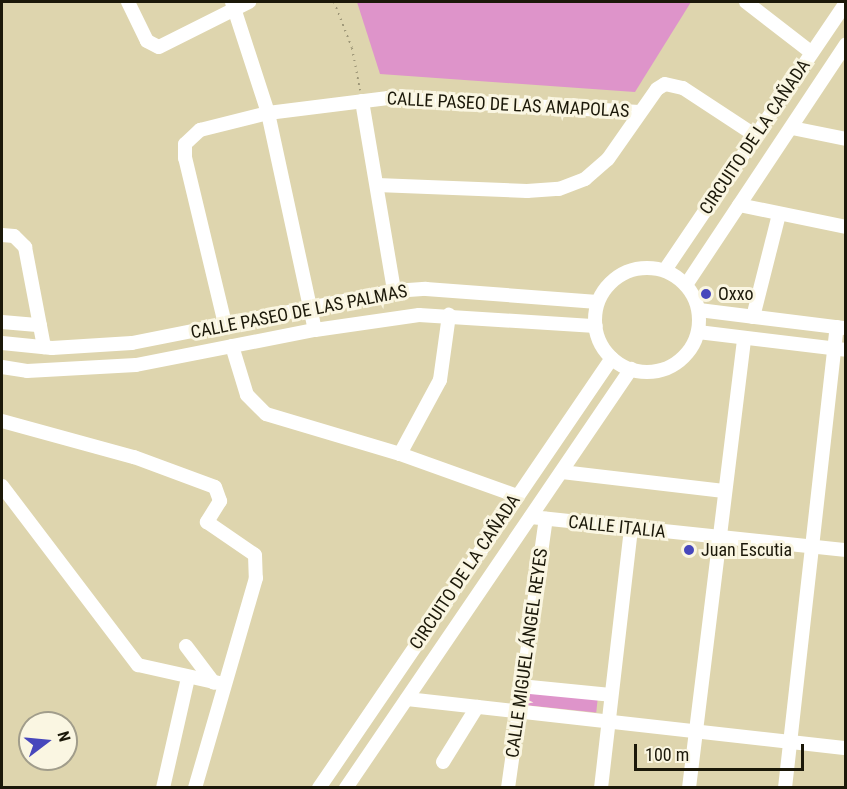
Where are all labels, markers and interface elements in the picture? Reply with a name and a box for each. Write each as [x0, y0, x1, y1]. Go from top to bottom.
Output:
street label: CIRCUITO DE LA CAÑADA [695, 55, 815, 219]
street label: CALLE PASEO DE LAS AMAPOLAS [386, 88, 630, 122]
street label: CALLE PASEO DE LAS PALMAS [189, 280, 409, 344]
place label: Oxxo [718, 283, 753, 305]
marker: Oxxo [699, 287, 713, 301]
street label: CIRCUITO DE LA CAÑADA [405, 490, 525, 654]
street label: CALLE ITALIA [567, 511, 667, 543]
place label: Juan Escutia [701, 539, 792, 561]
marker: Juan Escutia [682, 543, 696, 557]
street label: CALLE MIGUEL ÁNGEL REYES [502, 547, 552, 759]
north arrow [18, 711, 78, 771]
text: N [53, 729, 74, 744]
scale bar [637, 732, 806, 770]
text: 100 m [645, 744, 689, 765]

